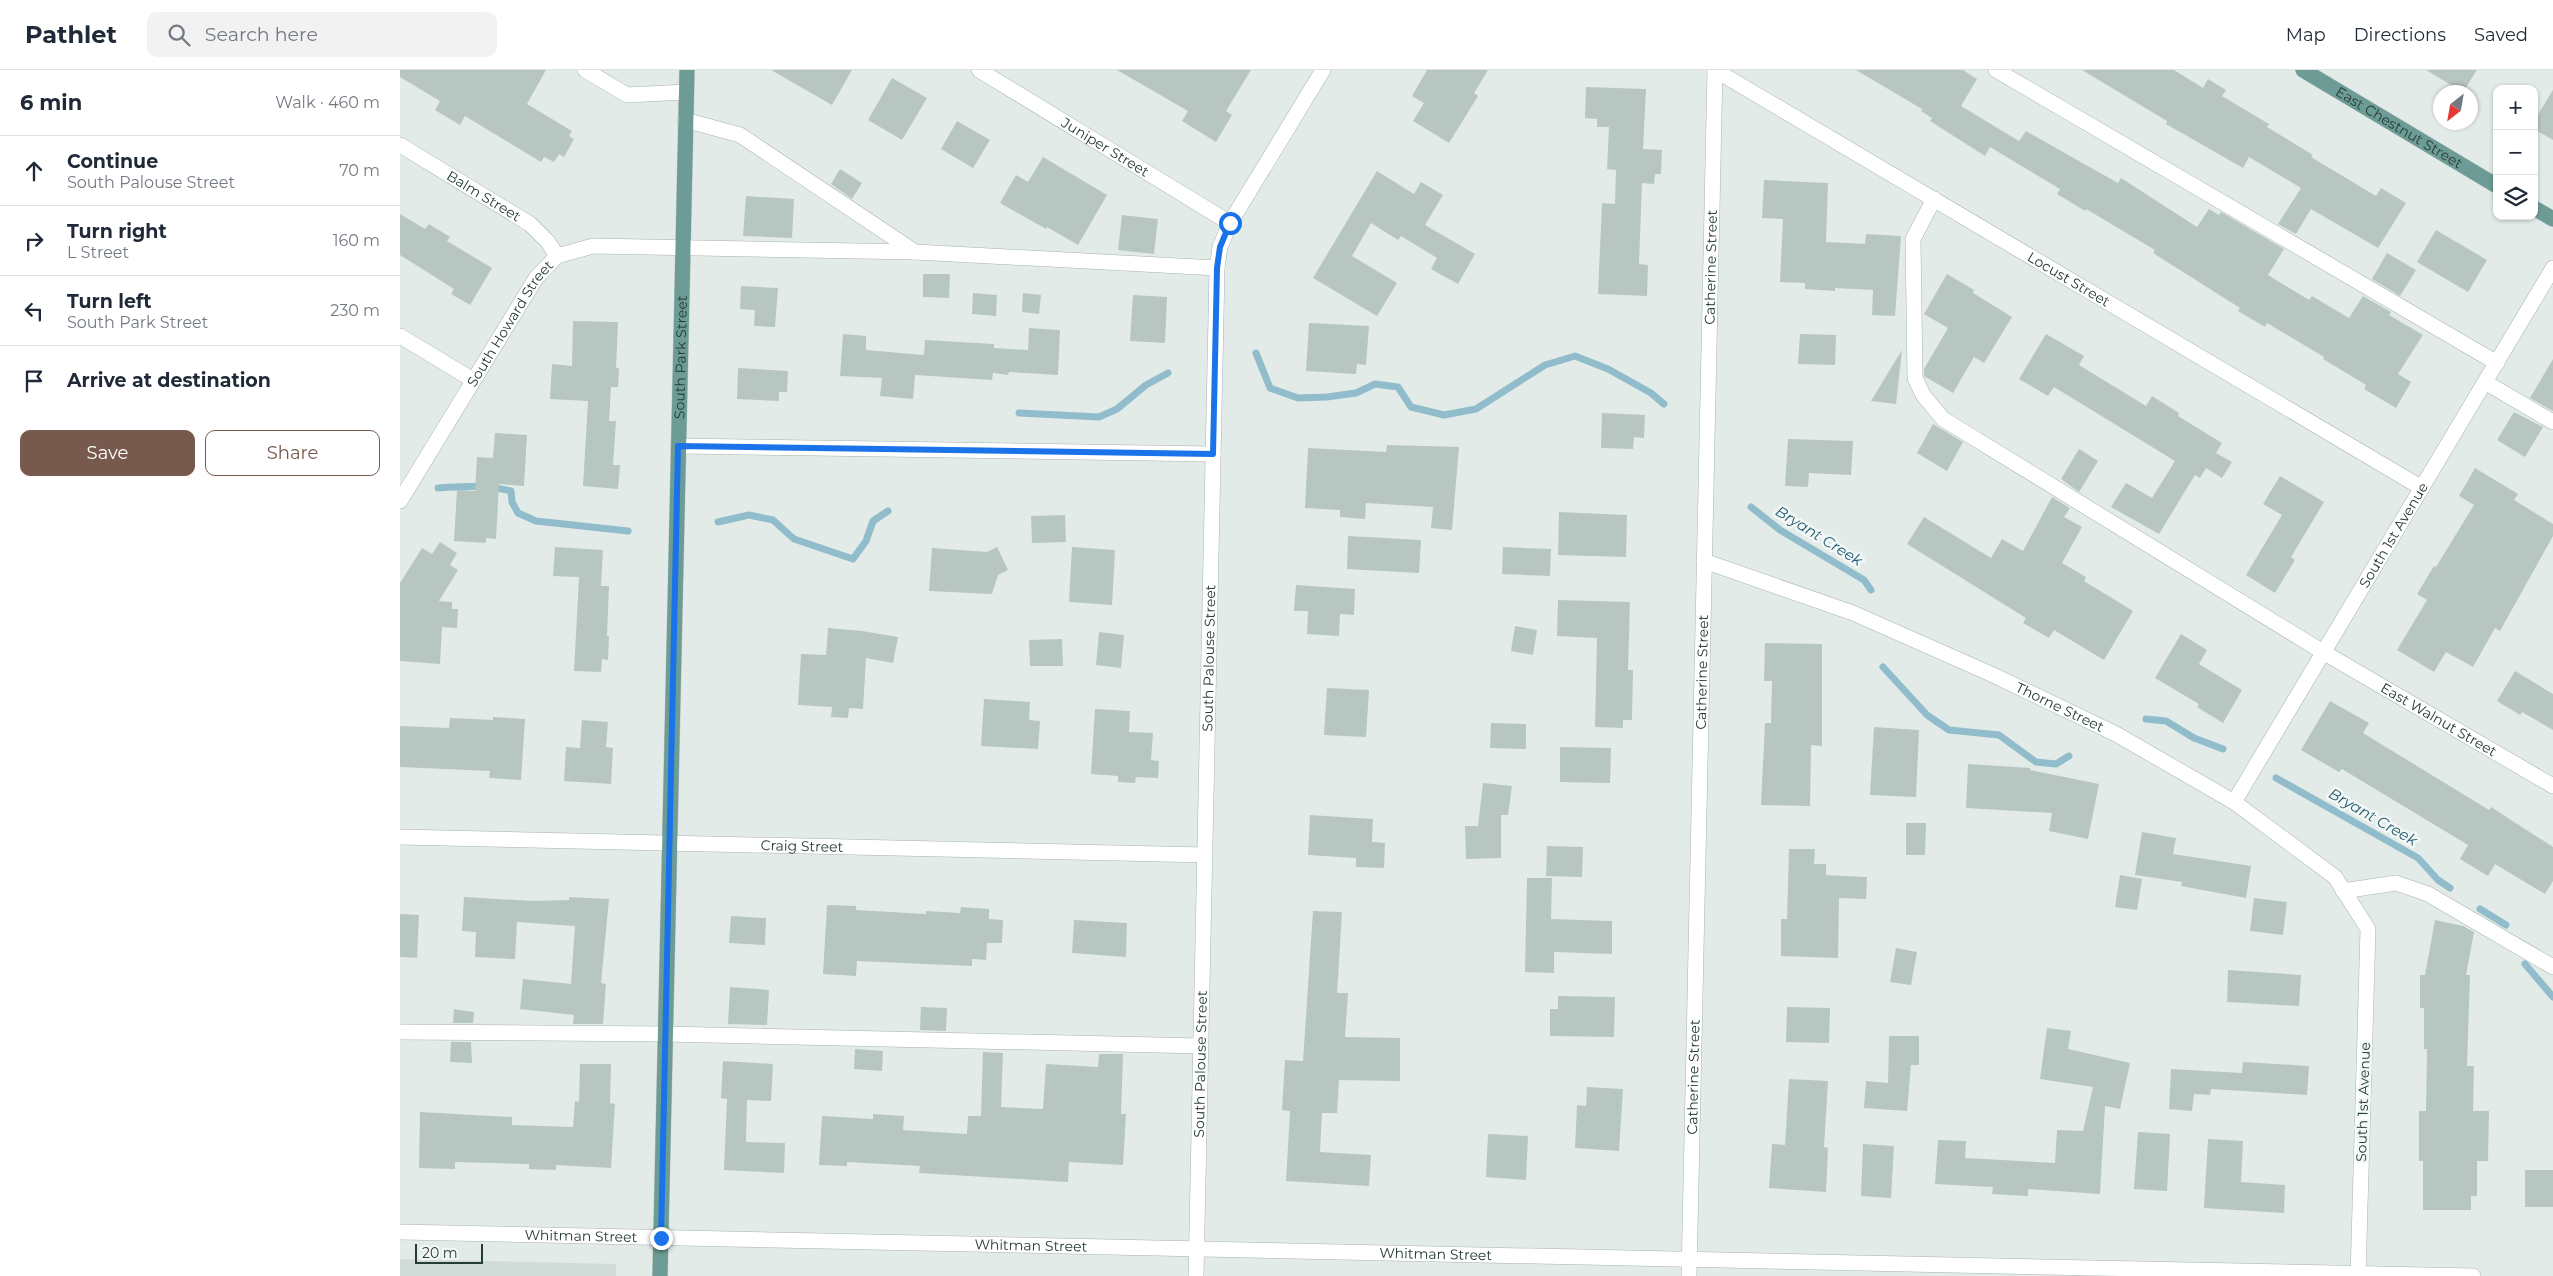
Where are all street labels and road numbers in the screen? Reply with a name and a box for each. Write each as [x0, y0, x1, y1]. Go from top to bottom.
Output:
street label: East Chestnut Street [2332, 83, 2466, 173]
street label: Juniper Street [1057, 113, 1153, 181]
street label: Balm Street [443, 167, 524, 225]
street label: Catherine Street [1701, 209, 1721, 325]
street label: Locust Street [2024, 248, 2114, 311]
street label: South Howard Street [463, 256, 557, 390]
street label: South Park Street [670, 295, 691, 419]
street label: South 1st Avenue [2355, 479, 2432, 591]
street label: South Palouse Street [1198, 584, 1219, 732]
street label: Catherine Street [1692, 614, 1712, 730]
street label: Thorne Street [2013, 678, 2107, 736]
street label: East Walnut Street [2378, 679, 2500, 760]
street label: Craig Street [760, 836, 844, 856]
street label: South Palouse Street [1190, 990, 1211, 1138]
street label: Catherine Street [1683, 1019, 1704, 1135]
street label: South 1st Avenue [2352, 1042, 2374, 1162]
street label: Whitman Street [524, 1226, 638, 1246]
street label: Whitman Street [974, 1235, 1088, 1256]
street label: Whitman Street [1379, 1244, 1493, 1264]

